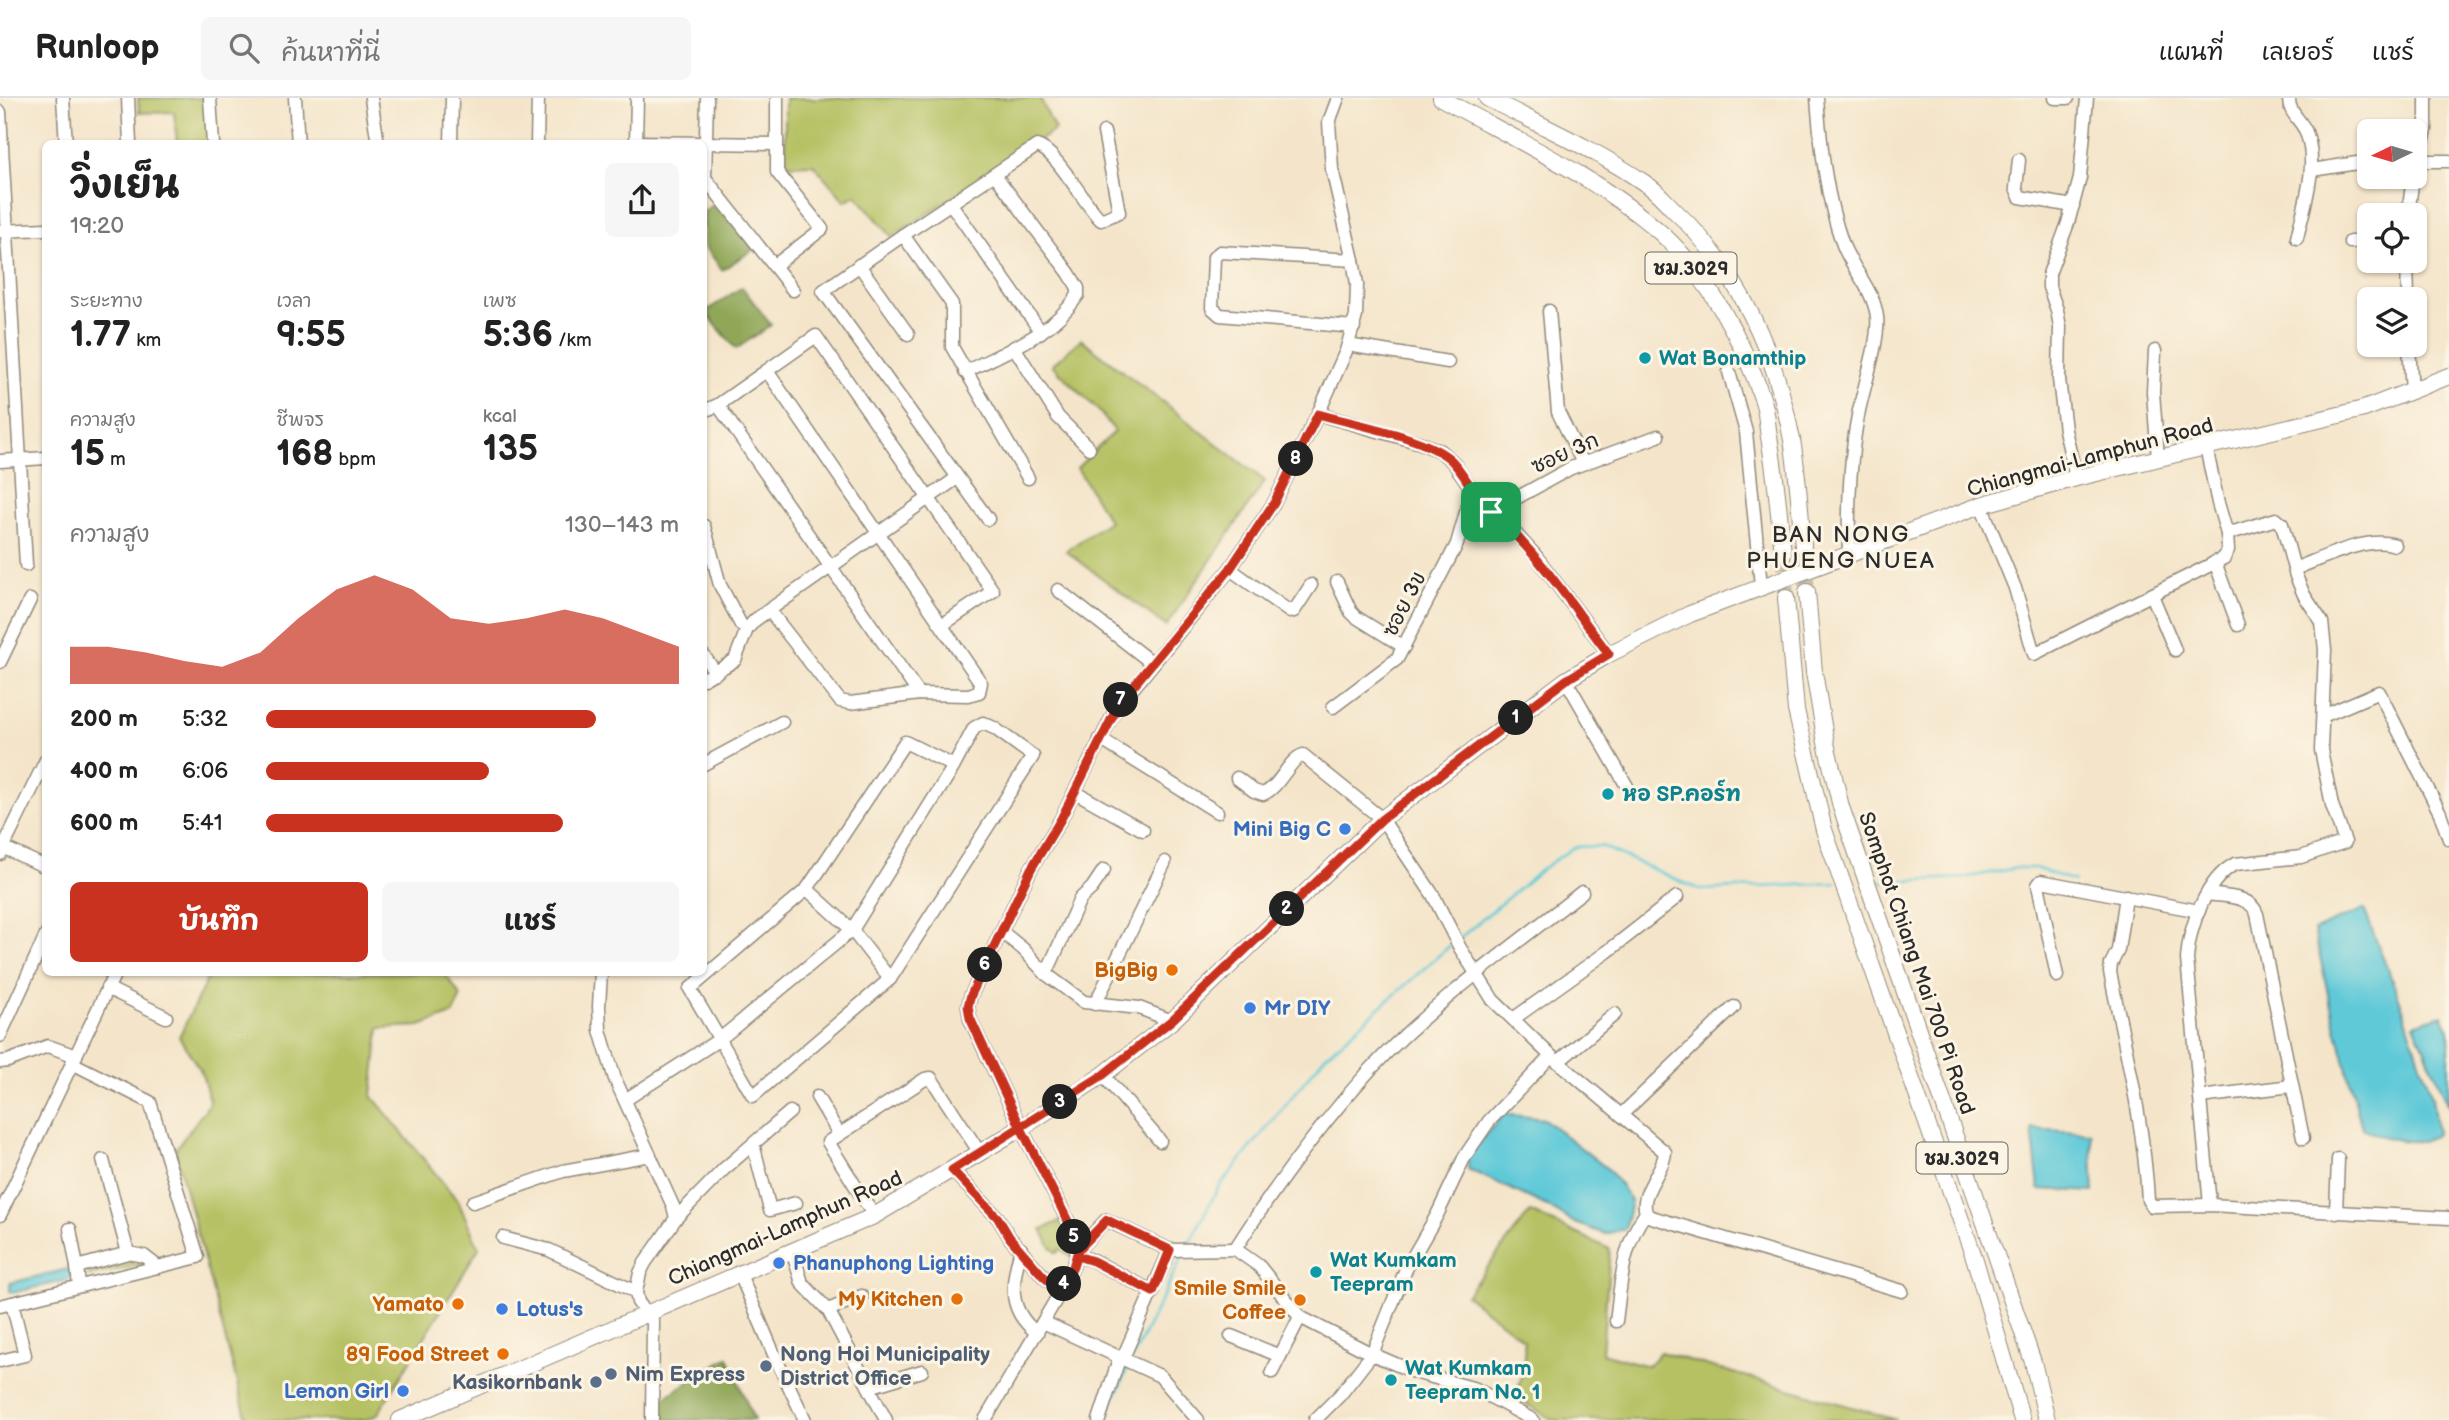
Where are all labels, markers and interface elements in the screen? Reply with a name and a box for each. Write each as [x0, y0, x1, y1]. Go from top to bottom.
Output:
search box [201, 17, 691, 80]
text: Runloop [35, 28, 159, 68]
icon: search [225, 29, 263, 67]
text: ค้นหาที่นี่ [281, 38, 380, 69]
text: แผนที่ [2159, 38, 2224, 67]
text: เลเยอร์ [2262, 38, 2334, 67]
text: แชร์ [2372, 38, 2414, 67]
north arrow [2357, 119, 2427, 189]
map controls [2357, 119, 2427, 357]
text: วิ่งเย็น [70, 163, 179, 208]
button: share [605, 163, 679, 237]
button: locate [2357, 203, 2427, 273]
text: 19:20 [70, 212, 124, 240]
road number: ชม.3029 [1646, 252, 1736, 284]
button: layers [2357, 287, 2427, 357]
text: ระยะทาง [70, 290, 143, 313]
text: เวลา [276, 290, 311, 313]
text: เพซ [483, 290, 517, 313]
text: 1.77 [70, 314, 131, 357]
text: 9:55 [276, 314, 346, 357]
text: 5:36 [483, 314, 553, 357]
text: km [131, 329, 161, 352]
text: /km [553, 329, 592, 352]
place label: Wat Bonamthip [1659, 346, 1806, 371]
marker: Wat Bonamthip [1637, 350, 1653, 366]
text: kcal [483, 405, 517, 428]
text: ความสูง [70, 409, 136, 432]
text: ชีพจร [276, 409, 324, 432]
street label: Chiangmai-Lamphun Road [1964, 413, 2216, 502]
text: 135 [483, 428, 538, 471]
street label: ซอย 3ก [1528, 428, 1603, 479]
text: 15 [70, 433, 105, 476]
text: 168 [276, 433, 333, 476]
pin: 8 [1278, 442, 1314, 476]
text: 8 [1290, 447, 1301, 470]
text: m [105, 448, 126, 471]
text: bpm [333, 448, 376, 471]
pin [1461, 482, 1521, 542]
icon: arrive [1472, 493, 1510, 531]
text: 130–143 m [565, 511, 679, 539]
text: ความสูง [70, 521, 149, 549]
district label: BAN NONG PHUENG NUEA [1746, 521, 1936, 575]
street label: ซอย 3ข [1378, 568, 1431, 641]
pin: 7 [1104, 682, 1138, 718]
text: 7 [1115, 688, 1126, 711]
pin: 1 [1498, 700, 1534, 736]
text: 200 m [70, 705, 138, 733]
text: 5:32 [182, 705, 228, 733]
text: 1 [1512, 706, 1520, 729]
text: 400 m [70, 757, 138, 785]
text: 6:06 [182, 757, 228, 785]
place label: หอ SP.คอร์ท [1622, 779, 1741, 807]
marker: หอ SP.คอร์ท [1600, 786, 1616, 802]
text: 600 m [70, 809, 138, 837]
text: 5:41 [182, 809, 223, 837]
street label: Somphot Chiang Mai 700 Pi Road [1853, 809, 1980, 1118]
place label: Mini Big C [1233, 817, 1331, 842]
marker: Mini Big C [1337, 821, 1353, 837]
button: บันทึก [70, 882, 368, 962]
button: แชร์ [382, 882, 679, 962]
pin: 2 [1270, 892, 1304, 926]
text: 2 [1281, 897, 1292, 920]
pin: 6 [968, 948, 1002, 982]
text: 6 [979, 953, 990, 976]
place label: BigBig [1094, 958, 1158, 983]
marker: BigBig [1164, 962, 1180, 978]
place label: Mr DIY [1264, 996, 1331, 1021]
marker: Mr DIY [1242, 1000, 1258, 1016]
pin: 3 [1042, 1084, 1078, 1119]
text: 3 [1054, 1090, 1065, 1113]
road number: ชม.3029 [1916, 1142, 2008, 1174]
street label: Chiangmai-Lamphun Road [664, 1165, 906, 1291]
pin: 5 [1056, 1220, 1092, 1254]
text: 5 [1068, 1225, 1079, 1248]
place label: Wat Kumkam Teepram [1330, 1248, 1457, 1297]
place label: Phanuphong Lighting [793, 1251, 994, 1276]
marker: Phanuphong Lighting [771, 1255, 787, 1271]
marker: Wat Kumkam Teepram [1308, 1264, 1324, 1280]
pin: 4 [1046, 1266, 1082, 1302]
text: 4 [1058, 1272, 1069, 1295]
place label: Smile Smile Coffee [1174, 1276, 1286, 1325]
place label: My Kitchen [838, 1287, 943, 1312]
marker: My Kitchen [949, 1291, 965, 1307]
place label: Yamato [372, 1292, 444, 1317]
marker: Smile Smile Coffee [1292, 1292, 1308, 1308]
marker: Yamato [450, 1296, 466, 1312]
place label: Lotus's [516, 1297, 583, 1322]
marker: Lotus's [494, 1301, 510, 1317]
place label: 89 Food Street [346, 1342, 489, 1367]
place label: Nong Hoi Municipality District Office [780, 1342, 990, 1391]
marker: 89 Food Street [495, 1346, 511, 1362]
place label: Wat Kumkam Teepram No. 1 [1405, 1356, 1541, 1405]
marker: Nong Hoi Municipality District Office [758, 1358, 774, 1374]
place label: Nim Express [625, 1362, 745, 1387]
marker: Nim Express [603, 1366, 619, 1382]
place label: Kasikornbank [452, 1370, 582, 1395]
marker: Wat Kumkam Teepram No. 1 [1383, 1372, 1399, 1388]
marker: Kasikornbank [588, 1374, 604, 1390]
place label: Lemon Girl [284, 1379, 389, 1404]
marker: Lemon Girl [395, 1383, 411, 1399]

